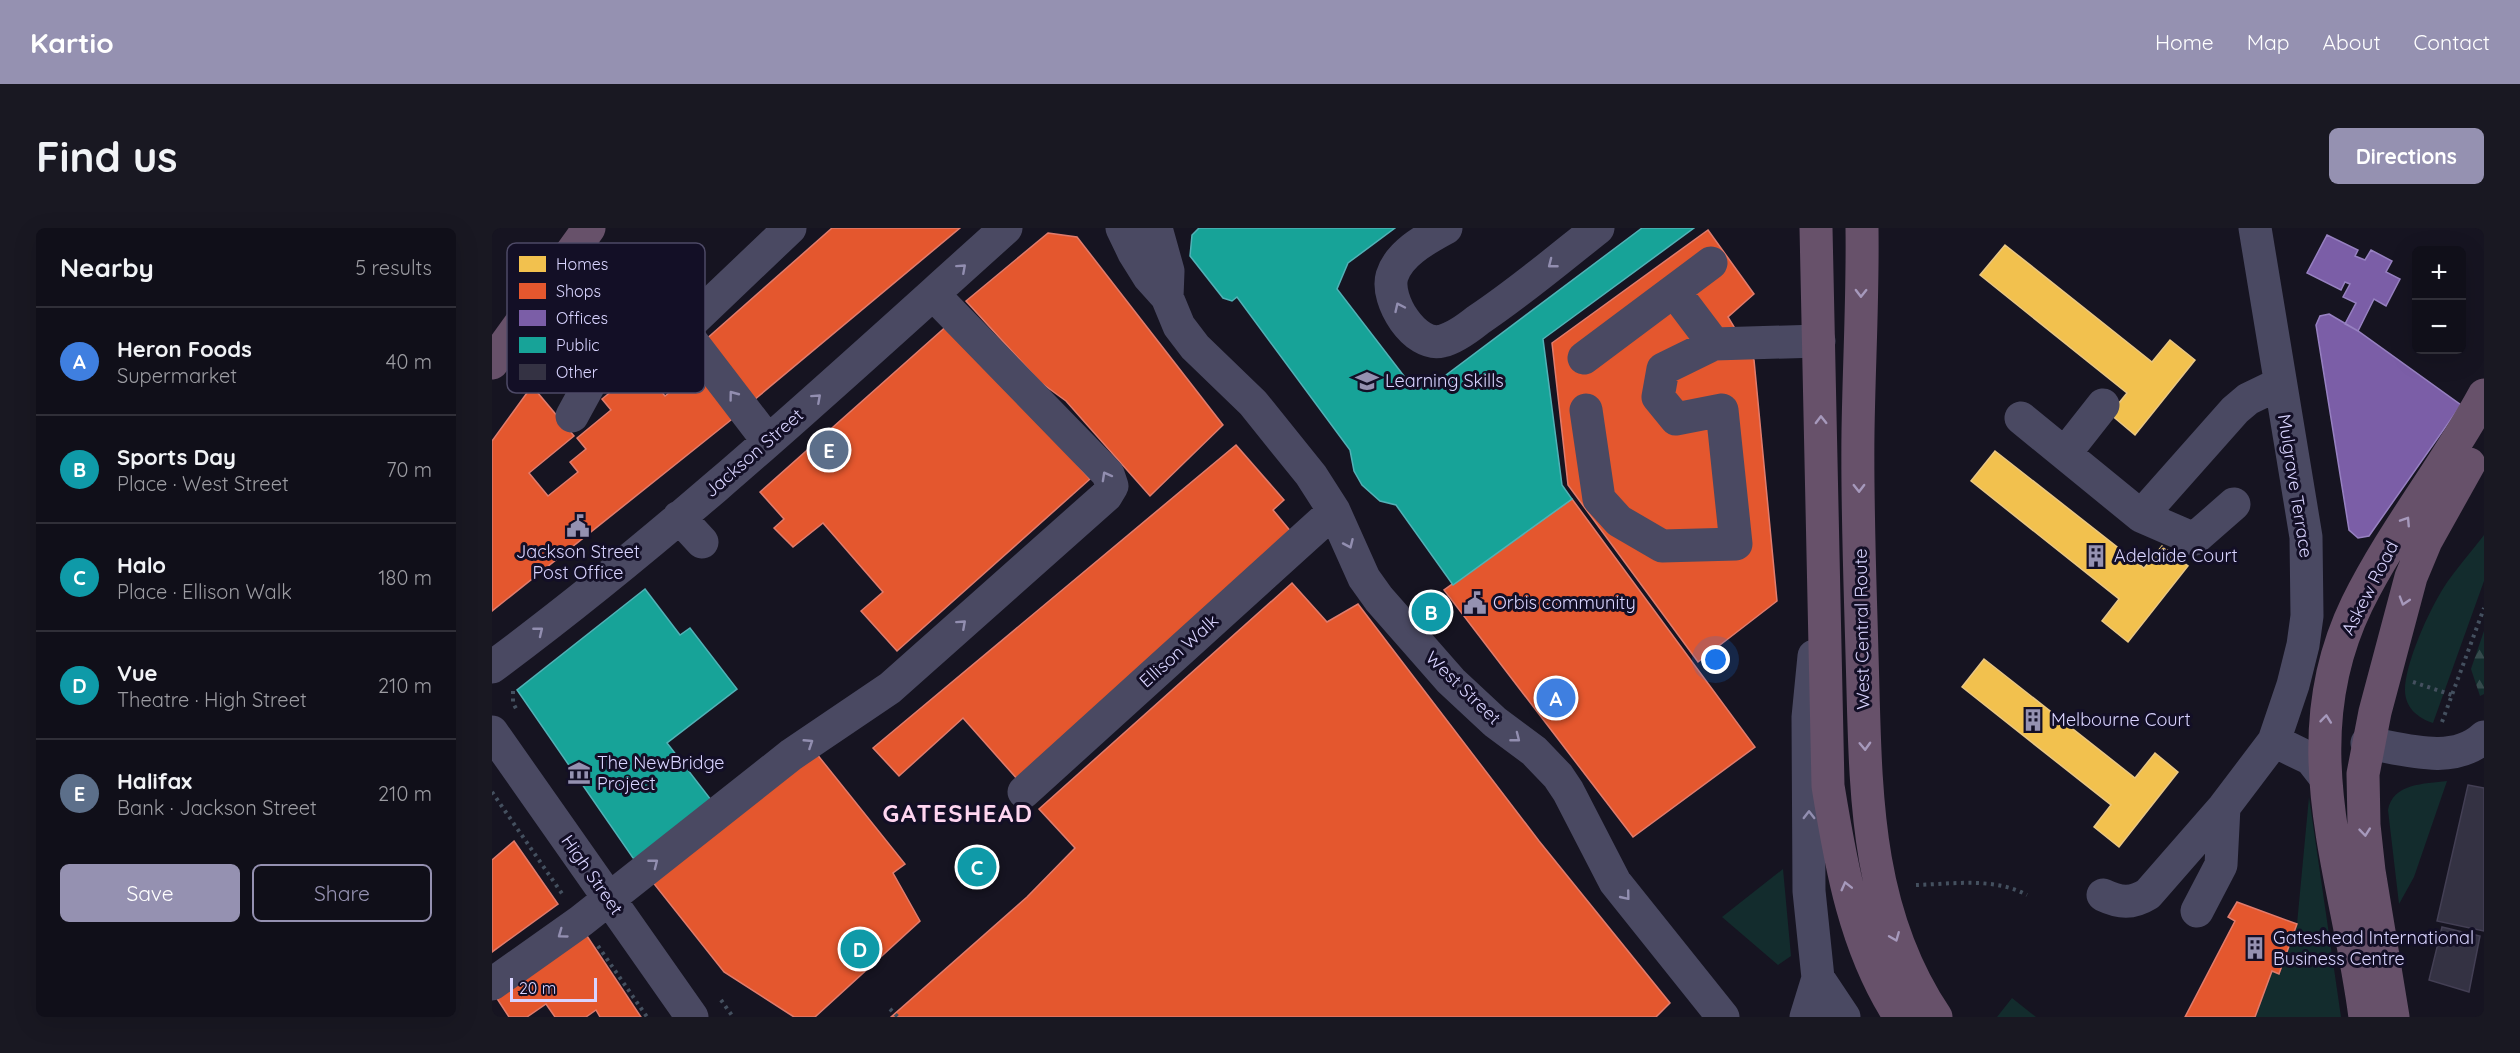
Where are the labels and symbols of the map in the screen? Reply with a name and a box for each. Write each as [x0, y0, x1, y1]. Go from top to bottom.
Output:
legend [507, 243, 705, 393]
text: Homes [556, 254, 608, 274]
one-way arrow [1548, 257, 1559, 268]
one-way arrow [955, 264, 966, 275]
text: Shops [556, 281, 601, 301]
one-way arrow [1855, 289, 1867, 298]
one-way arrow [1394, 302, 1406, 313]
text: Offices [556, 308, 608, 328]
text: Public [556, 335, 600, 355]
text: Other [556, 362, 598, 382]
school or university icon: Learning Skills [1354, 368, 1380, 394]
place label: Learning Skills [1385, 369, 1504, 392]
one-way arrow [729, 391, 740, 402]
one-way arrow [810, 394, 820, 405]
street label: Jackson Street [699, 403, 808, 502]
street label: Mulgrave Terrace [2273, 412, 2318, 559]
one-way arrow [1815, 415, 1827, 424]
pin: E [810, 428, 848, 472]
one-way arrow [1102, 471, 1113, 482]
one-way arrow [1853, 484, 1865, 493]
public building icon: Jackson Street Post Office [565, 513, 591, 539]
one-way arrow [2399, 517, 2410, 528]
street label: Askew Road [2336, 537, 2403, 639]
one-way arrow [1342, 538, 1354, 549]
place label: Jackson Street Post Office [516, 540, 640, 584]
building icon: Adelaide Court [2083, 543, 2109, 569]
place label: Adelaide Court [2114, 544, 2238, 567]
street label: West Central Route [1849, 548, 1874, 710]
pin: B [1412, 590, 1450, 634]
public building icon: Orbis community [1462, 590, 1488, 616]
place label: Orbis community [1493, 591, 1636, 614]
one-way arrow [2399, 595, 2411, 606]
street label: Ellison Walk [1134, 609, 1223, 692]
one-way arrow [955, 620, 966, 631]
one-way arrow [532, 628, 543, 639]
your location [1701, 645, 1730, 674]
street label: West Street [1421, 646, 1506, 729]
pin: A [1536, 676, 1576, 720]
building icon: Melbourne Court [2020, 707, 2046, 733]
place label: Melbourne Court [2051, 708, 2191, 731]
one-way arrow [2319, 714, 2331, 724]
one-way arrow [1509, 730, 1520, 741]
one-way arrow [802, 740, 813, 751]
one-way arrow [1858, 741, 1871, 750]
place label: The NewBridge Project [597, 751, 724, 795]
museum icon: The NewBridge Project [566, 760, 592, 786]
district label: GATESHEAD [883, 798, 1033, 828]
one-way arrow [1803, 811, 1815, 820]
one-way arrow [2358, 827, 2370, 836]
street label: High Street [556, 830, 628, 919]
pin: C [958, 844, 996, 890]
one-way arrow [648, 859, 659, 870]
one-way arrow [1840, 881, 1853, 891]
one-way arrow [1619, 889, 1630, 900]
pin: D [840, 926, 880, 972]
place label: Gateshead International Business Centre [2273, 926, 2474, 970]
one-way arrow [557, 927, 568, 938]
one-way arrow [1888, 931, 1900, 942]
building icon: Gateshead International Business Centre [2242, 935, 2268, 961]
scale bar [510, 975, 597, 1002]

